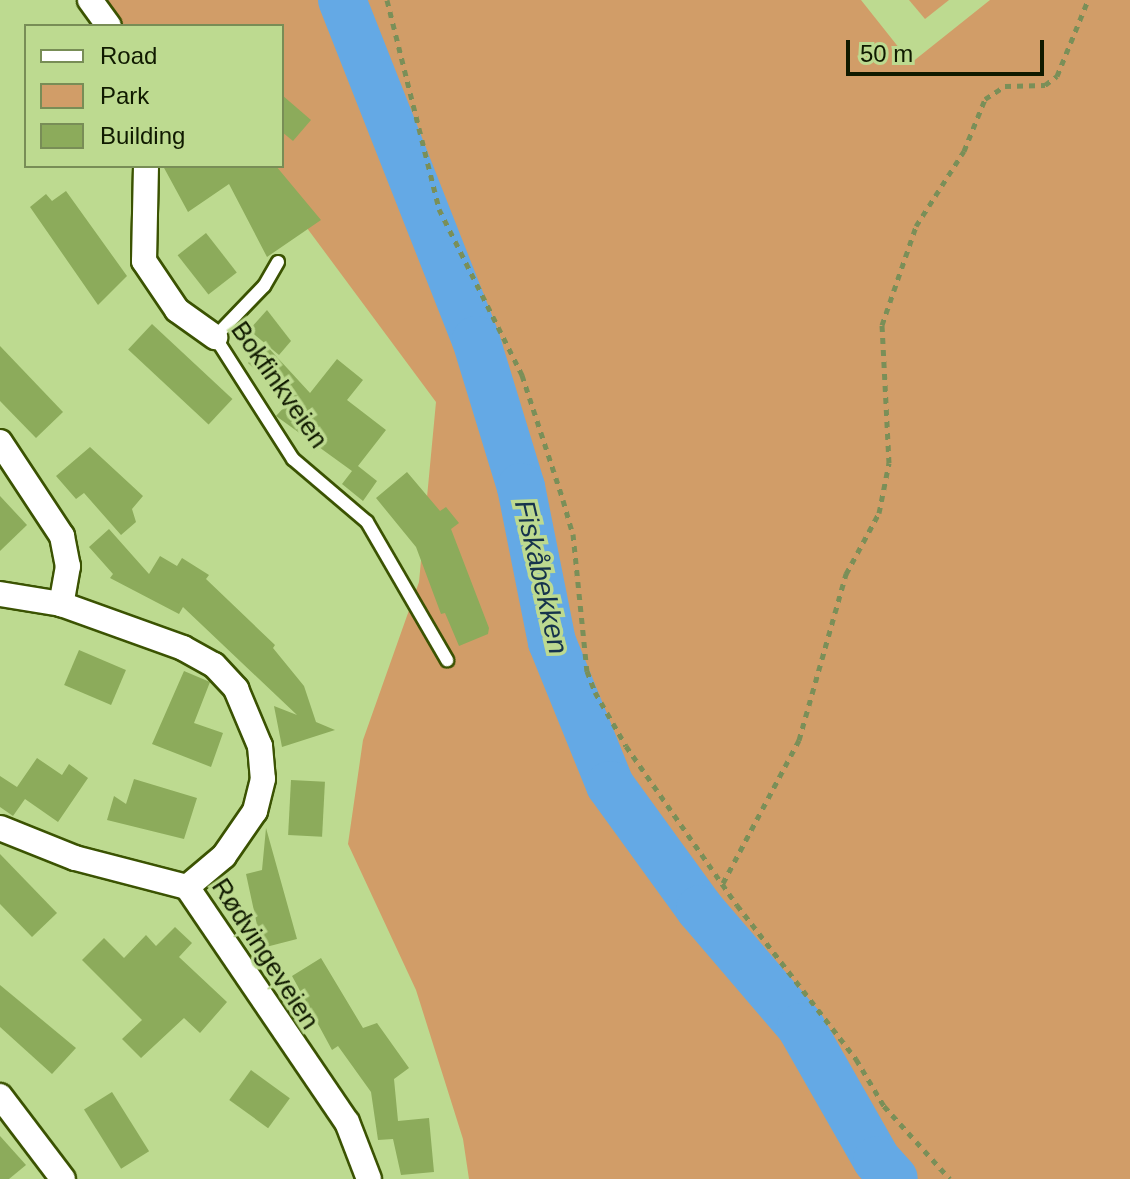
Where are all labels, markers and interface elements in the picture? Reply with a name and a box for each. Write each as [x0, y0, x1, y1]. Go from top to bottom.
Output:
legend [24, 24, 284, 168]
scale bar [850, 24, 1048, 74]
text: 50 m [860, 40, 913, 67]
text: Road [100, 42, 157, 69]
text: Park [100, 82, 149, 109]
text: Building [100, 122, 185, 149]
street label: Bokfinkveien [224, 316, 334, 454]
water label: Fiskåbekken [507, 497, 575, 657]
street label: Rødvingeveien [205, 873, 325, 1035]

